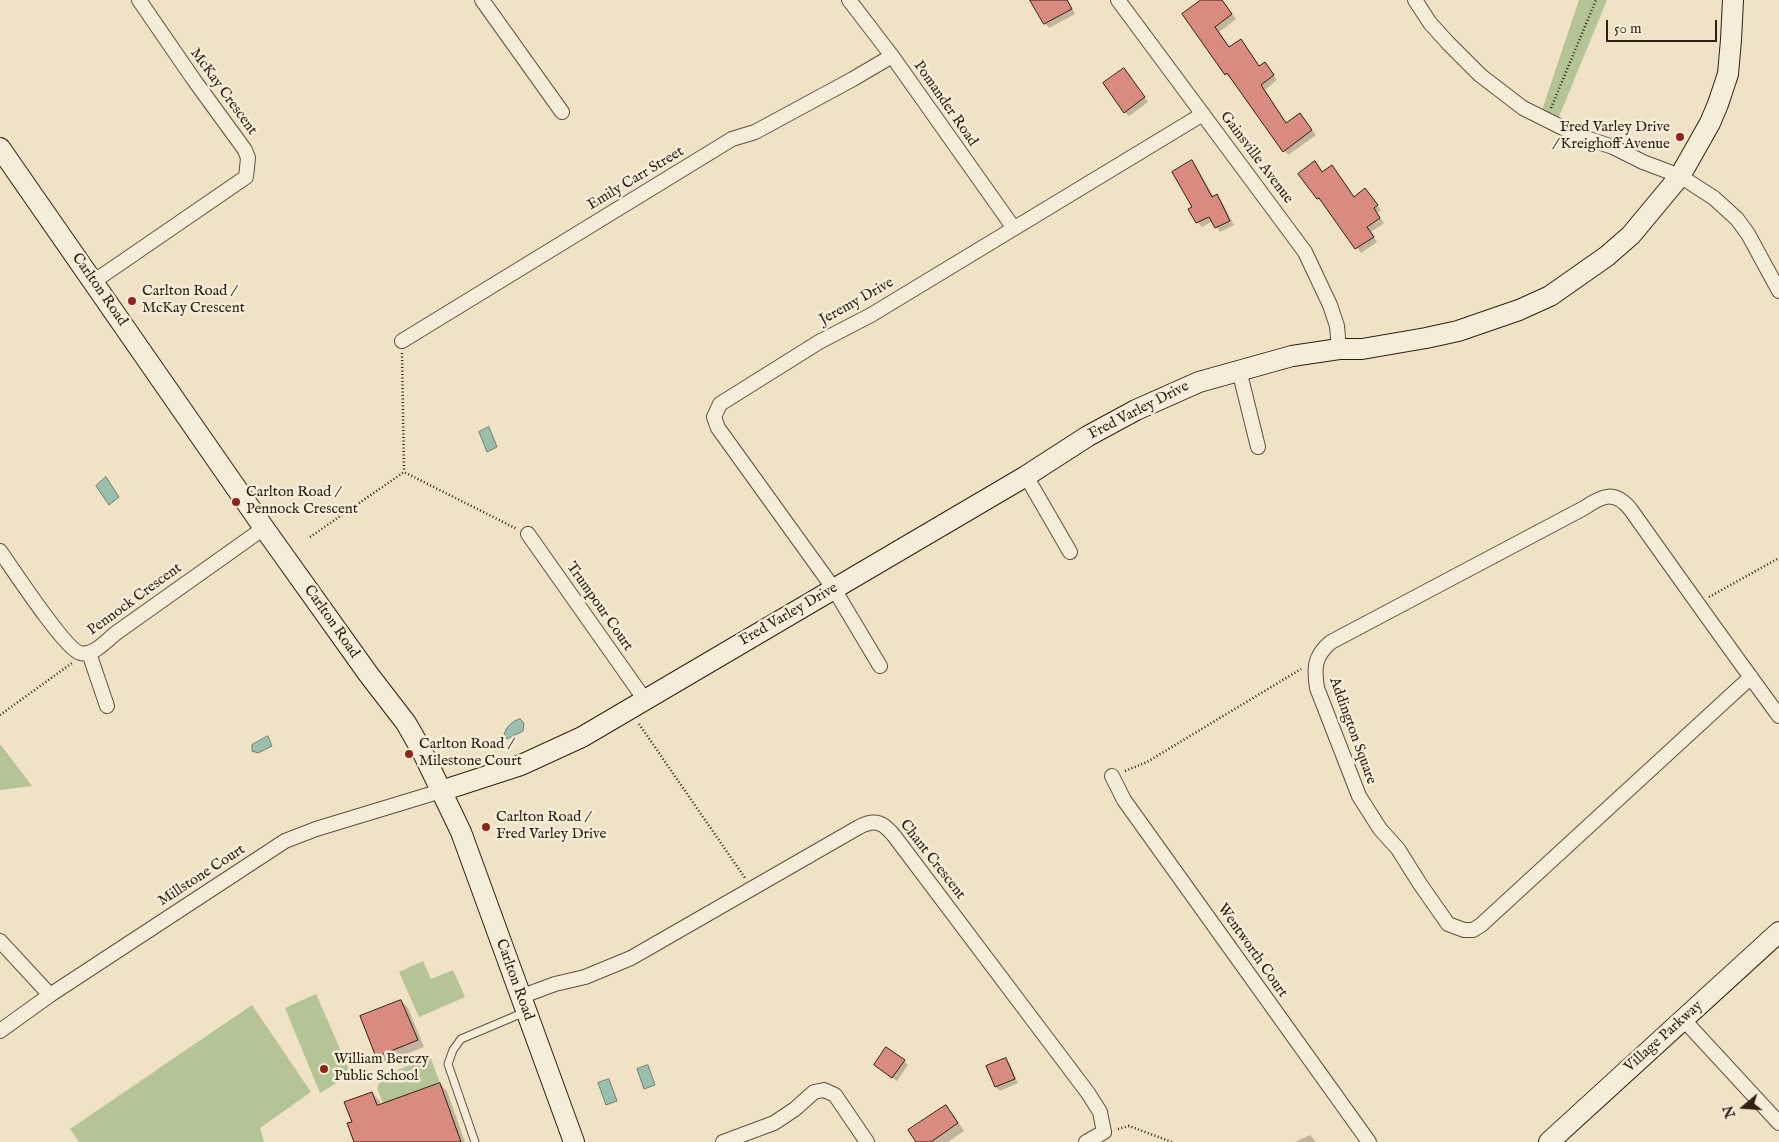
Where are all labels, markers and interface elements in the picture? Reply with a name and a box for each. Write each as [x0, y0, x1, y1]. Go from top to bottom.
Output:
scale bar [1609, 10, 1720, 42]
text: 50 m [1614, 19, 1642, 38]
street label: McKay Crescent [185, 45, 261, 139]
street label: Pomander Road [909, 58, 981, 150]
street label: Gainsville Avenue [1216, 108, 1296, 208]
place label: Fred Varley Drive / Kreighoff Avenue [1552, 119, 1670, 154]
marker: Fred Varley Drive / Kreighoff Avenue [1674, 131, 1686, 143]
street label: Emily Carr Street [585, 143, 687, 215]
street label: Carlton Road [67, 250, 131, 330]
street label: Jeremy Drive [817, 274, 897, 330]
place label: Carlton Road / McKay Crescent [142, 283, 245, 318]
marker: Carlton Road / McKay Crescent [126, 295, 138, 307]
street label: Fred Varley Drive [1086, 378, 1192, 444]
place label: Carlton Road / Pennock Crescent [246, 484, 358, 519]
marker: Carlton Road / Pennock Crescent [230, 496, 242, 508]
street label: Trumpour Court [562, 559, 636, 655]
street label: Pennock Crescent [84, 560, 186, 640]
street label: Fred Varley Drive [737, 580, 841, 650]
street label: Carlton Road [299, 582, 363, 662]
street label: Addington Square [1324, 675, 1380, 787]
place label: Carlton Road / Milestone Court [419, 736, 522, 771]
marker: Carlton Road / Milestone Court [403, 748, 415, 760]
place label: Carlton Road / Fred Varley Drive [496, 809, 606, 844]
street label: Chant Crescent [895, 817, 969, 903]
marker: Carlton Road / Fred Varley Drive [480, 821, 492, 833]
street label: Millstone Court [155, 841, 249, 911]
street label: Wentworth Court [1213, 901, 1291, 1001]
street label: Carlton Road [491, 937, 537, 1023]
street label: Village Parkway [1621, 997, 1707, 1077]
place label: William Berczy Public School [334, 1051, 429, 1086]
marker: William Berczy Public School [318, 1063, 330, 1075]
north arrow [1719, 1082, 1769, 1132]
text: N [1719, 1103, 1740, 1120]

